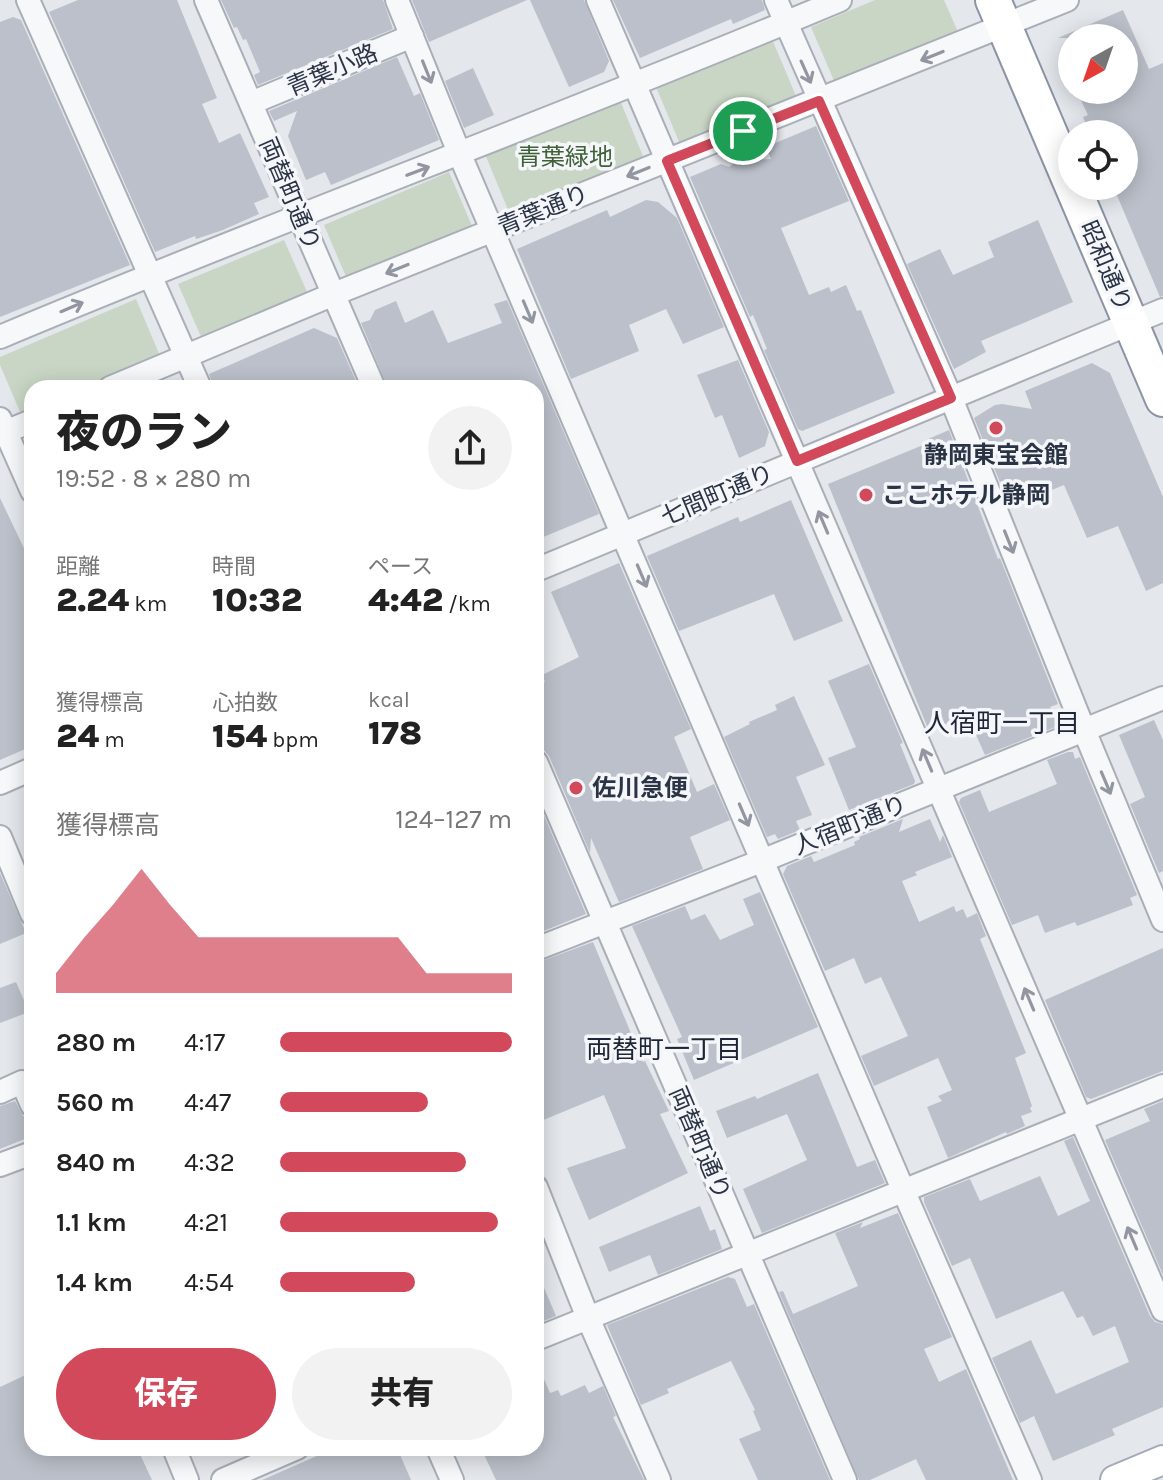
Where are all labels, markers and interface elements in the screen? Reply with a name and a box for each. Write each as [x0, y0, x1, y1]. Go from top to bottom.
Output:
north arrow [1058, 24, 1138, 104]
map controls [1058, 24, 1138, 200]
street label: 青葉小路 [282, 38, 382, 102]
one-way arrow [920, 49, 945, 64]
one-way arrow [420, 59, 435, 84]
one-way arrow [800, 59, 815, 84]
pin [709, 97, 777, 165]
icon: arrive [721, 109, 765, 153]
button: locate [1058, 120, 1138, 200]
street label: 両替町通り [254, 133, 326, 255]
park label: 青葉緑地 [517, 143, 613, 171]
one-way arrow [405, 163, 430, 177]
one-way arrow [626, 166, 651, 181]
street label: 青葉通り [493, 179, 593, 241]
street label: 昭和通り [1074, 216, 1138, 316]
one-way arrow [385, 262, 410, 277]
one-way arrow [59, 299, 84, 314]
one-way arrow [522, 299, 537, 323]
button: share [428, 406, 512, 490]
text: 夜のラン [56, 407, 232, 458]
marker: 静岡東宝会館 [987, 419, 1005, 437]
place label: 静岡東宝会館 [924, 441, 1068, 469]
street label: 七間町通り [656, 459, 778, 531]
text: 19:52 · 8 × 280 m [56, 463, 251, 494]
place label: ここホテル静岡 [882, 481, 1050, 509]
marker: ここホテル静岡 [857, 486, 875, 504]
one-way arrow [815, 510, 830, 535]
one-way arrow [1003, 529, 1017, 554]
text: 距離 [56, 554, 100, 580]
text: 時間 [212, 554, 256, 580]
text: ペース [368, 554, 433, 580]
one-way arrow [636, 563, 651, 588]
text: 2.24 [56, 580, 129, 620]
text: 10:32 [212, 580, 302, 620]
text: 4:42 [368, 580, 443, 620]
text: km [129, 591, 167, 617]
text: /km [443, 591, 491, 617]
text: kcal [368, 687, 410, 713]
text: 獲得標高 [56, 690, 144, 716]
text: 心拍数 [212, 690, 278, 716]
district label: 人宿町一丁目 [924, 708, 1080, 739]
text: 178 [368, 713, 422, 753]
text: 24 [56, 716, 99, 756]
text: 154 [212, 716, 267, 756]
text: m [99, 727, 125, 753]
text: bpm [267, 727, 319, 753]
one-way arrow [918, 748, 933, 773]
one-way arrow [1099, 770, 1114, 795]
place label: 佐川急便 [592, 774, 688, 802]
marker: 佐川急便 [567, 779, 585, 797]
street label: 人宿町通り [789, 790, 911, 860]
one-way arrow [738, 802, 753, 827]
text: 124–127 m [395, 804, 512, 835]
text: 獲得標高 [56, 810, 160, 841]
one-way arrow [1021, 987, 1036, 1012]
text: 280 m [56, 1027, 136, 1058]
text: 4:17 [184, 1027, 225, 1058]
district label: 両替町一丁目 [586, 1034, 742, 1065]
street label: 両替町通り [664, 1082, 736, 1204]
text: 560 m [56, 1087, 135, 1118]
text: 4:47 [184, 1087, 231, 1118]
text: 840 m [56, 1147, 136, 1178]
text: 4:32 [184, 1147, 235, 1178]
text: 1.1 km [56, 1207, 127, 1238]
text: 4:21 [184, 1207, 228, 1238]
one-way arrow [1124, 1226, 1139, 1250]
text: 1.4 km [56, 1267, 133, 1298]
text: 4:54 [184, 1267, 234, 1298]
button: 保存 [56, 1348, 276, 1440]
button: 共有 [292, 1348, 512, 1440]

